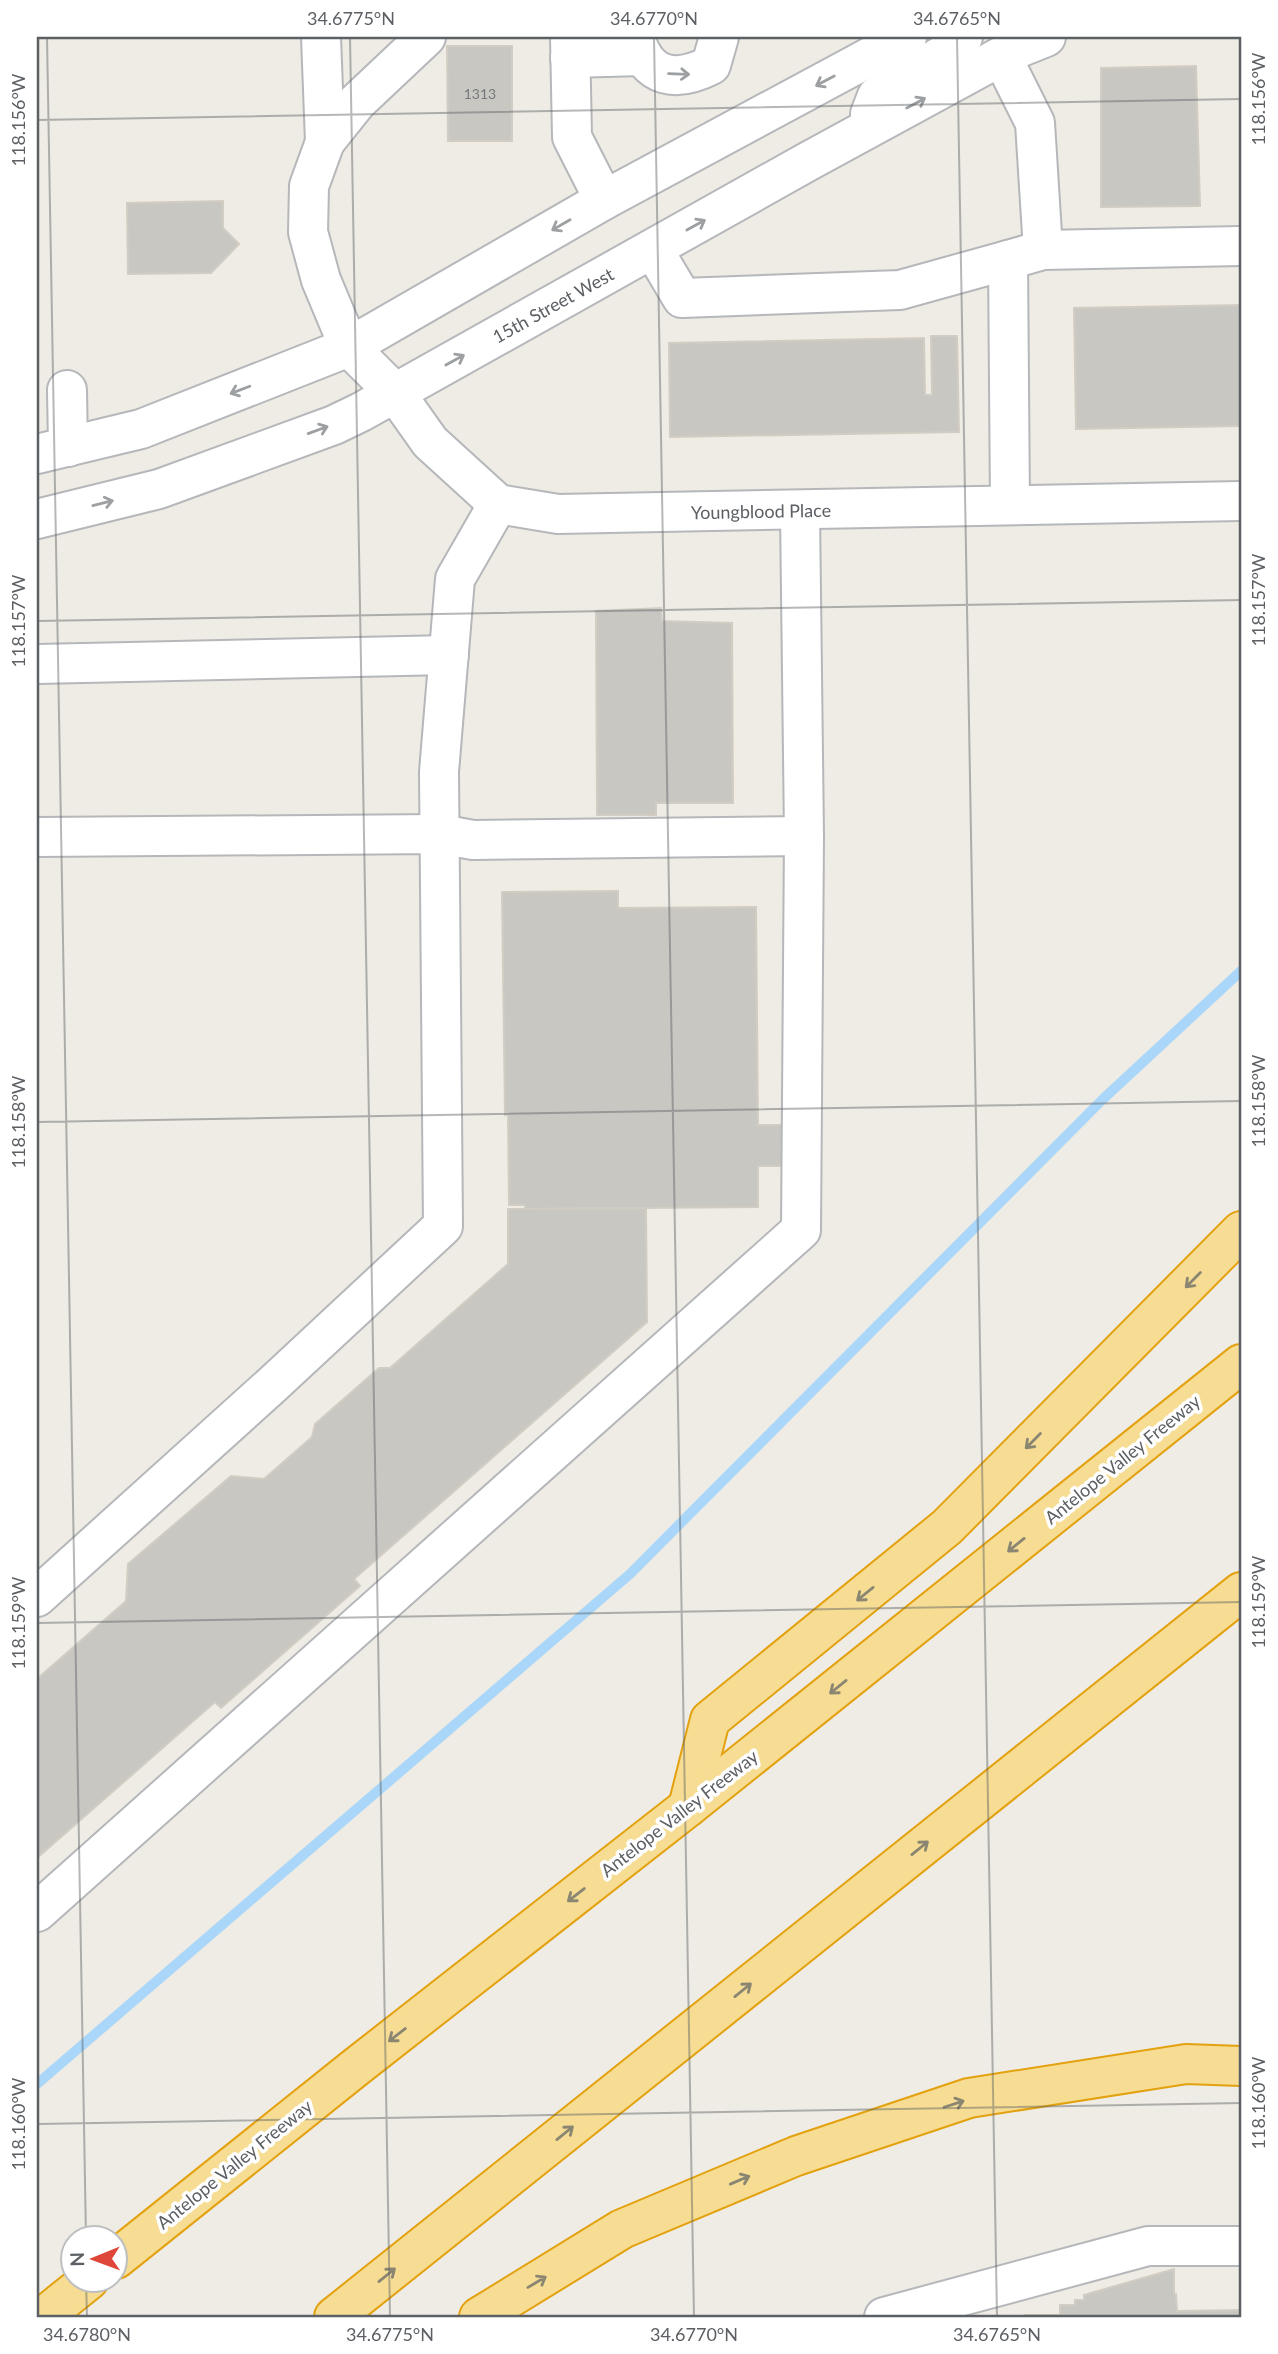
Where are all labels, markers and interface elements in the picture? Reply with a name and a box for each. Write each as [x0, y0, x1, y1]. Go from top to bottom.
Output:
text: 34.6775°N [307, 7, 395, 29]
text: 34.6770°N [610, 7, 698, 29]
text: 34.6765°N [913, 7, 1001, 29]
text: 118.156°W [1247, 52, 1269, 146]
one-way arrow [667, 67, 690, 80]
text: 118.156°W [7, 73, 29, 167]
one-way arrow [815, 75, 836, 88]
house number: 1313 [464, 85, 496, 102]
one-way arrow [906, 96, 926, 110]
one-way arrow [551, 218, 571, 232]
one-way arrow [685, 218, 706, 231]
street label: 15th Street West [489, 262, 618, 347]
one-way arrow [444, 353, 465, 366]
one-way arrow [230, 384, 251, 397]
one-way arrow [307, 423, 329, 436]
one-way arrow [91, 496, 114, 509]
street label: Youngblood Place [691, 499, 831, 523]
text: 118.157°W [1247, 553, 1269, 647]
text: 118.157°W [7, 574, 29, 668]
text: 118.158°W [1247, 1054, 1269, 1148]
text: 118.158°W [7, 1075, 29, 1169]
one-way arrow [1185, 1271, 1202, 1288]
street label: Antelope Valley Freeway [1040, 1389, 1205, 1528]
one-way arrow [1024, 1432, 1041, 1449]
one-way arrow [1007, 1537, 1025, 1552]
text: 118.159°W [1247, 1555, 1269, 1649]
text: 118.159°W [7, 1576, 29, 1670]
one-way arrow [856, 1586, 874, 1602]
one-way arrow [830, 1679, 848, 1694]
street label: Antelope Valley Freeway [596, 1744, 763, 1881]
one-way arrow [911, 1841, 929, 1856]
one-way arrow [567, 1887, 586, 1902]
one-way arrow [733, 1983, 751, 1998]
one-way arrow [388, 2027, 407, 2042]
text: 118.160°W [1247, 2056, 1269, 2150]
text: 118.160°W [7, 2077, 29, 2171]
street label: Antelope Valley Freeway [152, 2094, 317, 2233]
one-way arrow [942, 2097, 964, 2109]
one-way arrow [555, 2125, 574, 2140]
one-way arrow [728, 2173, 750, 2186]
north arrow [60, 2224, 130, 2294]
text: N [65, 2252, 88, 2267]
one-way arrow [378, 2267, 396, 2282]
one-way arrow [526, 2274, 546, 2288]
text: 34.6780°N [43, 2323, 131, 2345]
text: 34.6775°N [346, 2323, 434, 2345]
text: 34.6770°N [650, 2323, 738, 2345]
text: 34.6765°N [953, 2323, 1041, 2345]

